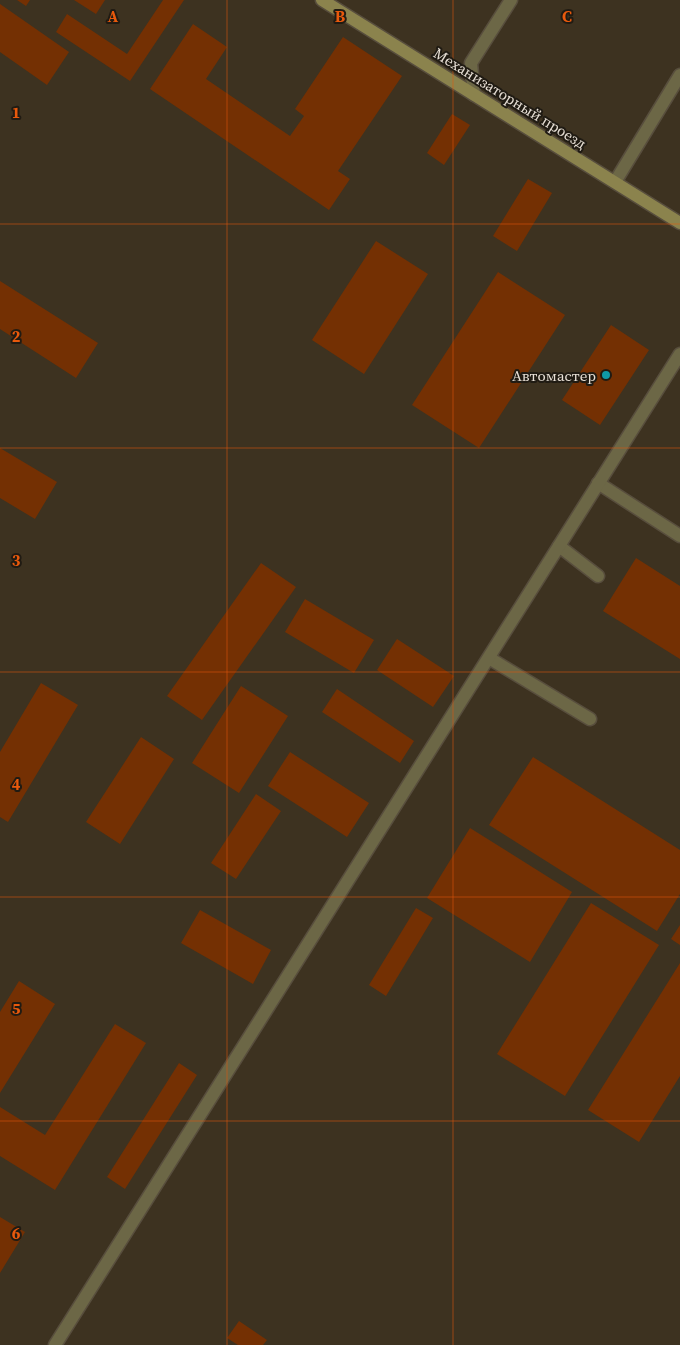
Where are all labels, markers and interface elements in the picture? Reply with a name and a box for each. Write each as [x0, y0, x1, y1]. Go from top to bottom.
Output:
text: A [108, 5, 119, 27]
text: B [335, 5, 346, 27]
text: C [562, 5, 572, 27]
street label: Механизаторный проезд [430, 42, 591, 154]
text: 1 [12, 101, 20, 123]
text: 2 [12, 325, 21, 347]
place label: Автомастер [512, 365, 596, 386]
marker: Автомастер [600, 369, 612, 381]
text: 3 [12, 549, 21, 571]
text: 4 [12, 773, 21, 795]
text: 5 [12, 997, 21, 1019]
text: 6 [12, 1222, 21, 1244]

